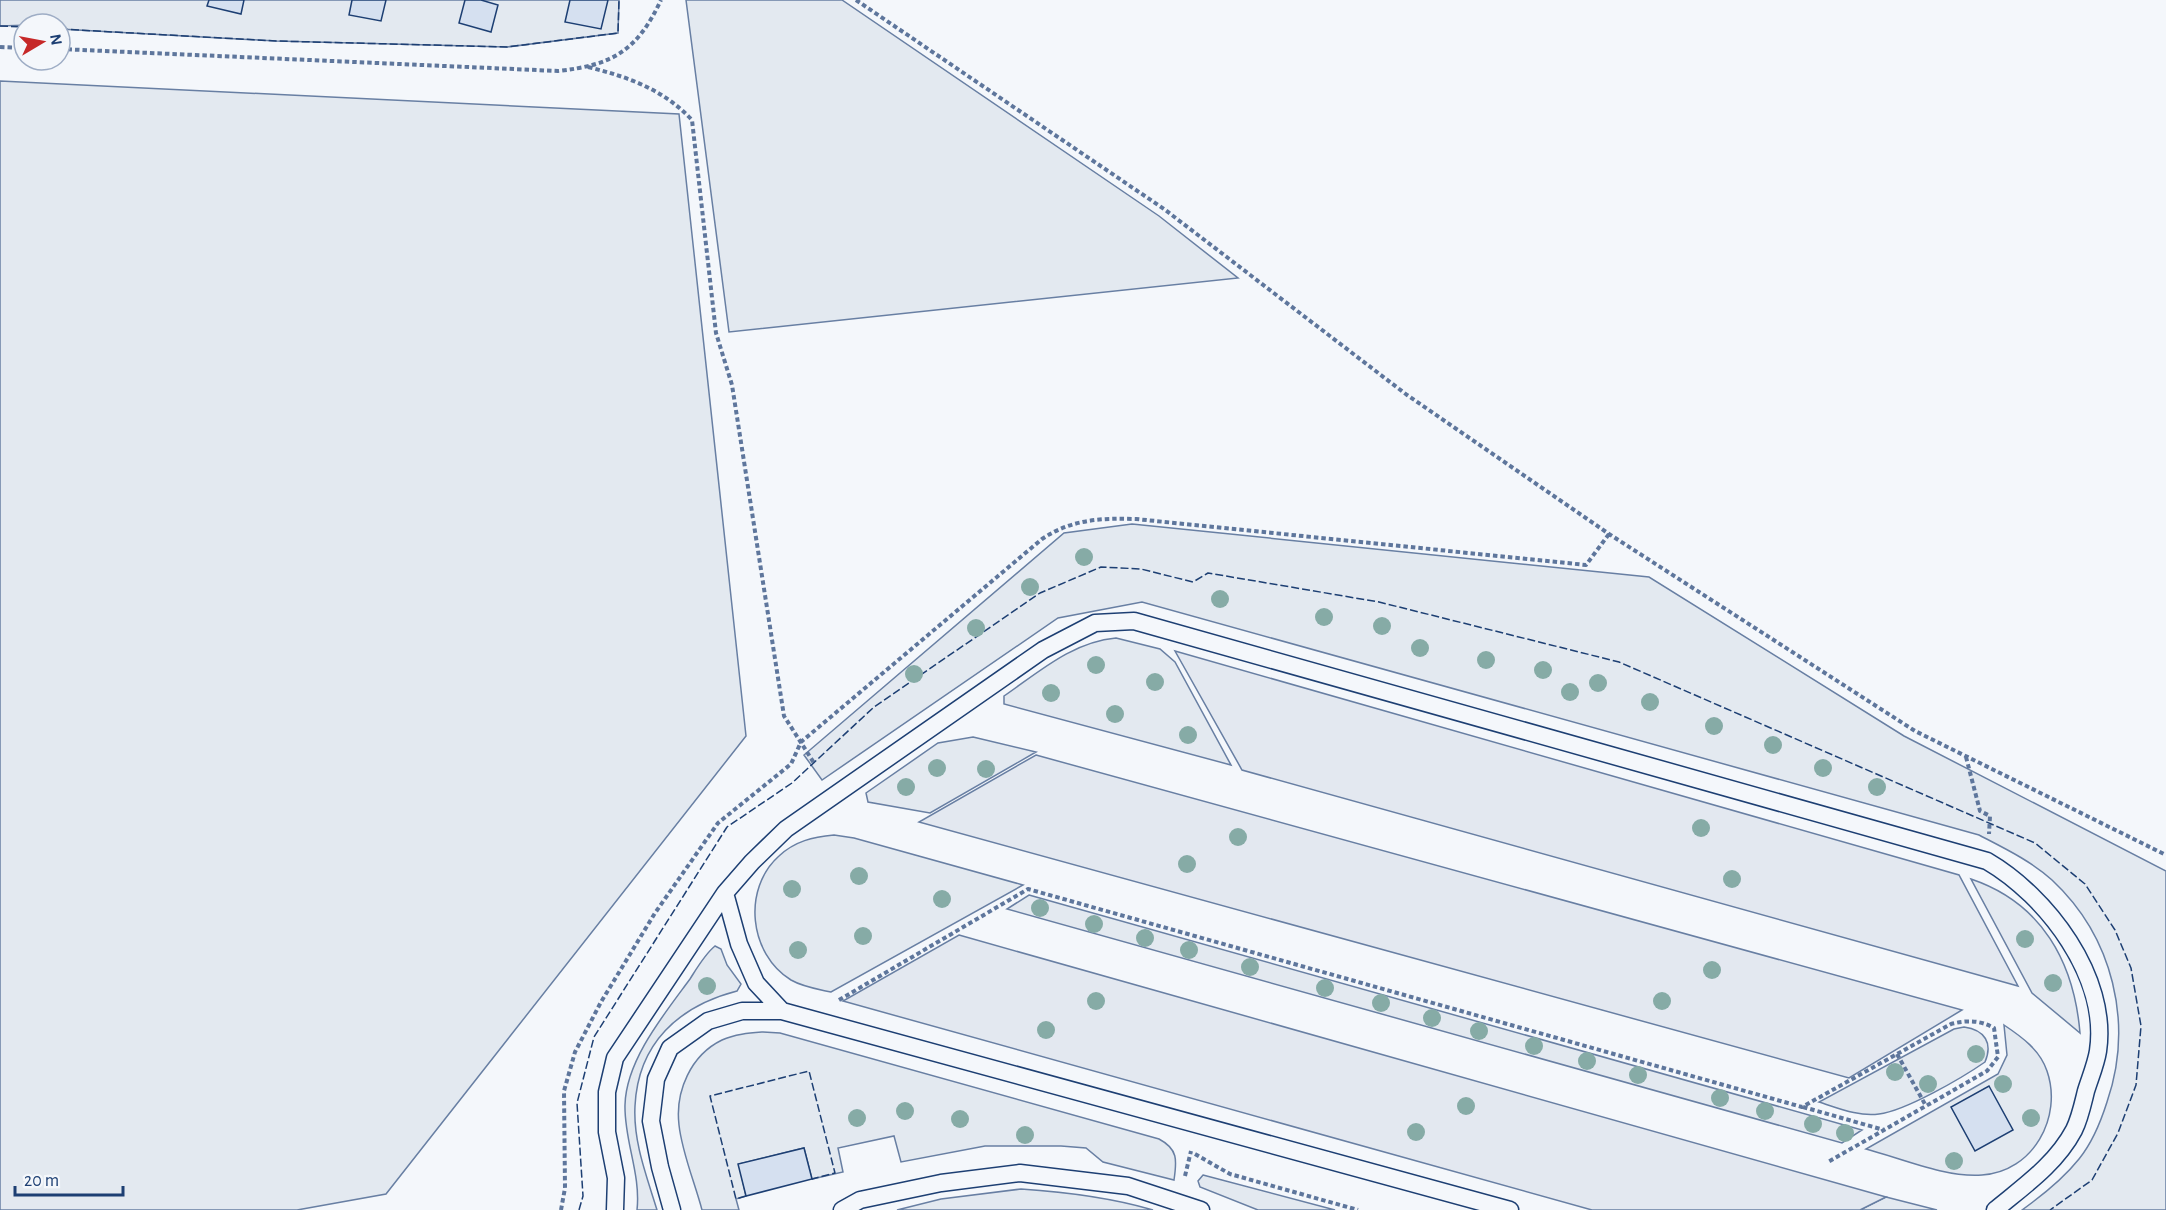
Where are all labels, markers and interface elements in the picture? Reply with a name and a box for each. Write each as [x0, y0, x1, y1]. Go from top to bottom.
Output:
north arrow [12, 12, 72, 72]
text: N [47, 33, 65, 46]
scale bar [15, 1159, 123, 1197]
text: 20 m [24, 1172, 59, 1190]

